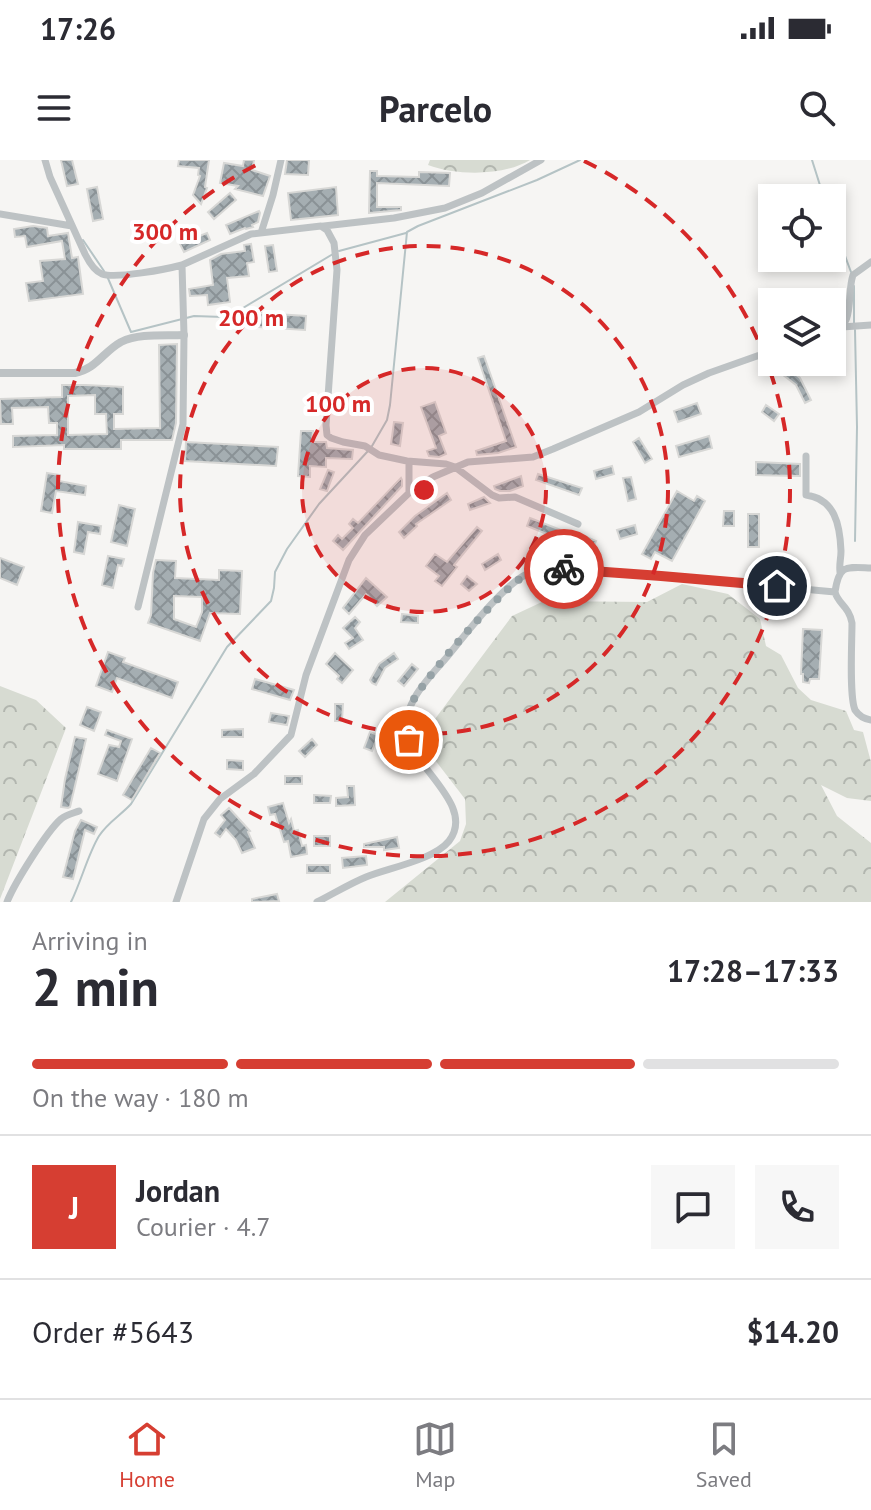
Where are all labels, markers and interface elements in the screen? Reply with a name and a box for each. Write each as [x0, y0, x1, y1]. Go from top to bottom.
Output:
text: 17:26 [40, 9, 116, 48]
text: Parcelo [379, 85, 492, 132]
icon: menu [32, 86, 76, 130]
icon: search [795, 86, 839, 130]
map controls [758, 184, 846, 376]
button: locate [758, 184, 846, 272]
text: 300 m [132, 216, 198, 247]
button: layers [758, 288, 846, 376]
text: 200 m [218, 302, 284, 333]
text: 100 m [305, 388, 371, 419]
centre of rings [410, 476, 438, 504]
courier [524, 529, 604, 609]
icon: bike [542, 547, 586, 591]
pin [743, 552, 811, 620]
icon: home [755, 564, 799, 608]
pin [375, 706, 443, 774]
icon: bag [387, 718, 431, 762]
text: Arriving in [32, 924, 148, 957]
text: 17:28–17:33 [667, 951, 839, 990]
text: 2 min [32, 953, 159, 1020]
text: On the way · 180 m [32, 1081, 249, 1114]
button: chat [651, 1165, 735, 1249]
button: phone [755, 1165, 839, 1249]
text: Jordan [136, 1171, 220, 1210]
text: J [69, 1188, 79, 1227]
text: Courier · 4.7 [136, 1210, 270, 1243]
text: Order #5643 [32, 1312, 194, 1351]
text: $14.20 [747, 1312, 839, 1351]
tab: Home [119, 1417, 175, 1493]
tab: Map [413, 1417, 457, 1493]
tab: Saved [696, 1417, 752, 1493]

